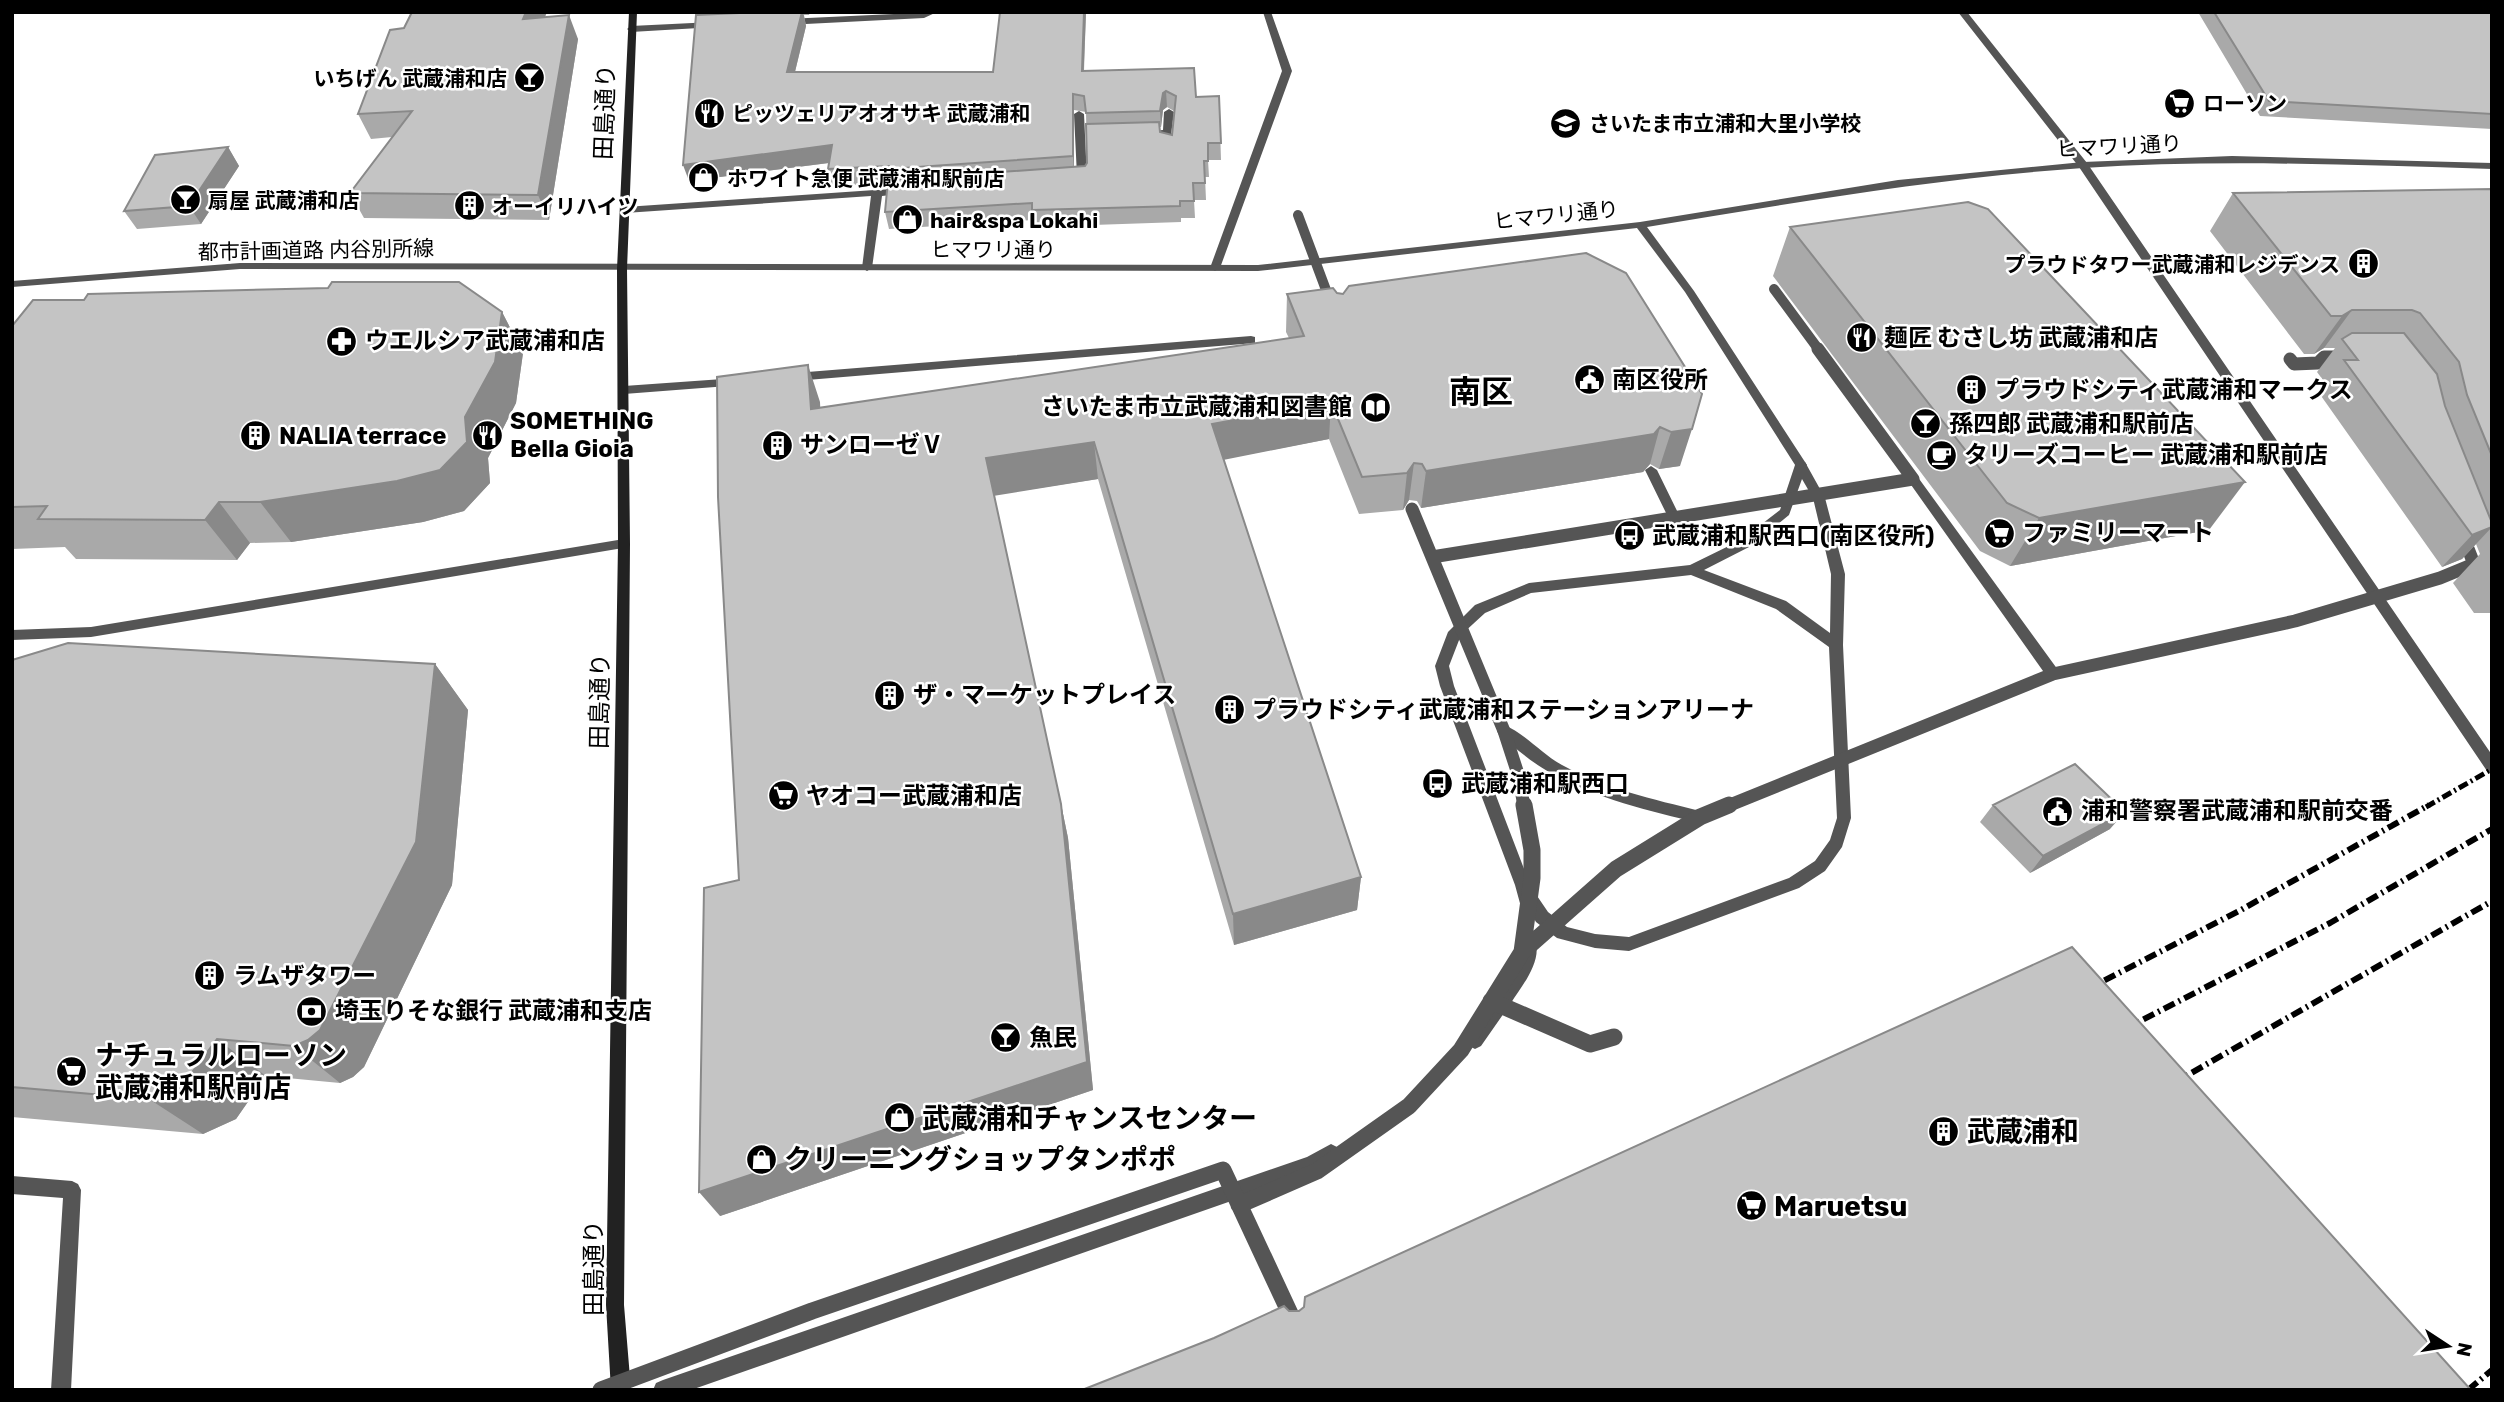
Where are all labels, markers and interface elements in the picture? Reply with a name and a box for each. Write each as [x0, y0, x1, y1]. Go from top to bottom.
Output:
bar icon: いちげん 武蔵浦和店 [513, 61, 547, 95]
street label: 田島通り [589, 64, 621, 160]
place label: いちげん 武蔵浦和店 [314, 66, 507, 91]
supermarket icon: ローソン [2163, 86, 2197, 120]
place label: ローソン [2203, 91, 2287, 116]
restaurant icon: ピッツェリアオオサキ 武蔵浦和 [692, 96, 726, 130]
place label: ピッツェリアオオサキ 武蔵浦和 [732, 101, 1030, 126]
school or university icon: さいたま市立浦和大里小学校 [1549, 106, 1583, 140]
place label: さいたま市立浦和大里小学校 [1589, 111, 1861, 136]
street label: ヒマワリ通り [2055, 130, 2183, 162]
shop icon: ホワイト急便 武蔵浦和駅前店 [687, 161, 721, 195]
place label: ホワイト急便 武蔵浦和駅前店 [727, 166, 1004, 191]
bar icon: 扇屋 武蔵浦和店 [168, 183, 202, 217]
place label: 扇屋 武蔵浦和店 [208, 188, 359, 213]
building icon: オーイリハイツ [452, 189, 486, 223]
place label: オーイリハイツ [492, 194, 639, 219]
street label: ヒマワリ通り [1492, 196, 1620, 234]
shop icon: hair&spa Lokahi [890, 203, 924, 237]
place label: hair&spa Lokahi [930, 208, 1098, 233]
street label: 都市計画道路 内谷別所線 [198, 235, 434, 265]
street label: ヒマワリ通り [930, 237, 1056, 262]
building icon: プラウドタワー武蔵浦和レジデンス [2346, 247, 2380, 281]
place label: プラウドタワー武蔵浦和レジデンス [2004, 252, 2340, 277]
restaurant icon: 麺匠 むさし坊 武蔵浦和店 [1844, 321, 1878, 355]
pharmacy icon: ウエルシア武蔵浦和店 [325, 324, 359, 358]
place label: 麺匠 むさし坊 武蔵浦和店 [1884, 324, 2158, 352]
place label: ウエルシア武蔵浦和店 [365, 327, 605, 355]
public building icon: 南区役所 [1572, 363, 1606, 397]
place label: 南区役所 [1612, 366, 1708, 394]
district label: 南区 [1449, 373, 1513, 411]
building icon: プラウドシティ武蔵浦和マークス [1955, 373, 1989, 407]
place label: プラウドシティ武蔵浦和マークス [1995, 376, 2353, 404]
library icon: さいたま市立武蔵浦和図書館 [1358, 390, 1392, 424]
place label: さいたま市立武蔵浦和図書館 [1041, 393, 1352, 421]
place label: SOMETHING Bella Gioia [510, 407, 654, 463]
bar icon: 孫四郎 武蔵浦和駅前店 [1909, 407, 1943, 441]
place label: 孫四郎 武蔵浦和駅前店 [1949, 410, 2194, 438]
restaurant icon: SOMETHING Bella Gioia [470, 418, 504, 452]
building icon: NALIA terrace [239, 419, 273, 453]
place label: NALIA terrace [279, 422, 446, 450]
building icon: サンローゼⅤ [760, 428, 794, 462]
place label: サンローゼⅤ [800, 431, 944, 459]
cafe icon: タリーズコーヒー 武蔵浦和駅前店 [1924, 438, 1958, 472]
place label: タリーズコーヒー 武蔵浦和駅前店 [1964, 441, 2328, 469]
supermarket icon: ファミリーマート [1982, 516, 2016, 550]
bus stop icon: 武蔵浦和駅西口(南区役所) [1612, 519, 1646, 553]
place label: ファミリーマート [2022, 519, 2214, 547]
place label: 武蔵浦和駅西口(南区役所) [1652, 522, 1934, 550]
street label: 田島通り [585, 653, 615, 749]
building icon: ザ・マーケットプレイス [873, 678, 907, 712]
place label: ザ・マーケットプレイス [913, 681, 1176, 709]
building icon: プラウドシティ武蔵浦和ステーションアリーナ [1212, 693, 1246, 727]
place label: プラウドシティ武蔵浦和ステーションアリーナ [1252, 696, 1754, 724]
bus stop icon: 武蔵浦和駅西口 [1421, 767, 1455, 801]
place label: 武蔵浦和駅西口 [1461, 770, 1629, 798]
supermarket icon: ヤオコー武蔵浦和店 [766, 779, 800, 813]
place label: ヤオコー武蔵浦和店 [806, 782, 1022, 810]
public building icon: 浦和警察署武蔵浦和駅前交番 [2041, 794, 2075, 828]
place label: 浦和警察署武蔵浦和駅前交番 [2081, 797, 2393, 825]
building icon: ラムザタワー [193, 959, 227, 993]
place label: ラムザタワー [233, 962, 376, 990]
bank icon: 埼玉りそな銀行 武蔵浦和支店 [295, 994, 329, 1028]
place label: 埼玉りそな銀行 武蔵浦和支店 [335, 997, 652, 1025]
bar icon: 魚民 [989, 1021, 1023, 1055]
place label: 魚民 [1029, 1024, 1077, 1052]
place label: ナチュラルローソン 武蔵浦和駅前店 [95, 1039, 347, 1104]
supermarket icon: ナチュラルローソン 武蔵浦和駅前店 [55, 1054, 89, 1088]
shop icon: 武蔵浦和チャンスセンター [882, 1101, 916, 1135]
place label: 武蔵浦和チャンスセンター [922, 1102, 1257, 1135]
building icon: 武蔵浦和 [1927, 1114, 1961, 1148]
place label: 武蔵浦和 [1967, 1115, 2079, 1148]
shop icon: クリーニングショップタンポポ [744, 1142, 778, 1176]
place label: クリーニングショップタンポポ [784, 1143, 1176, 1176]
supermarket icon: Maruetsu [1734, 1189, 1768, 1223]
place label: Maruetsu [1774, 1190, 1907, 1223]
street label: 田島通り [580, 1220, 608, 1316]
north arrow [2413, 1311, 2483, 1381]
text: N [2451, 1340, 2477, 1359]

